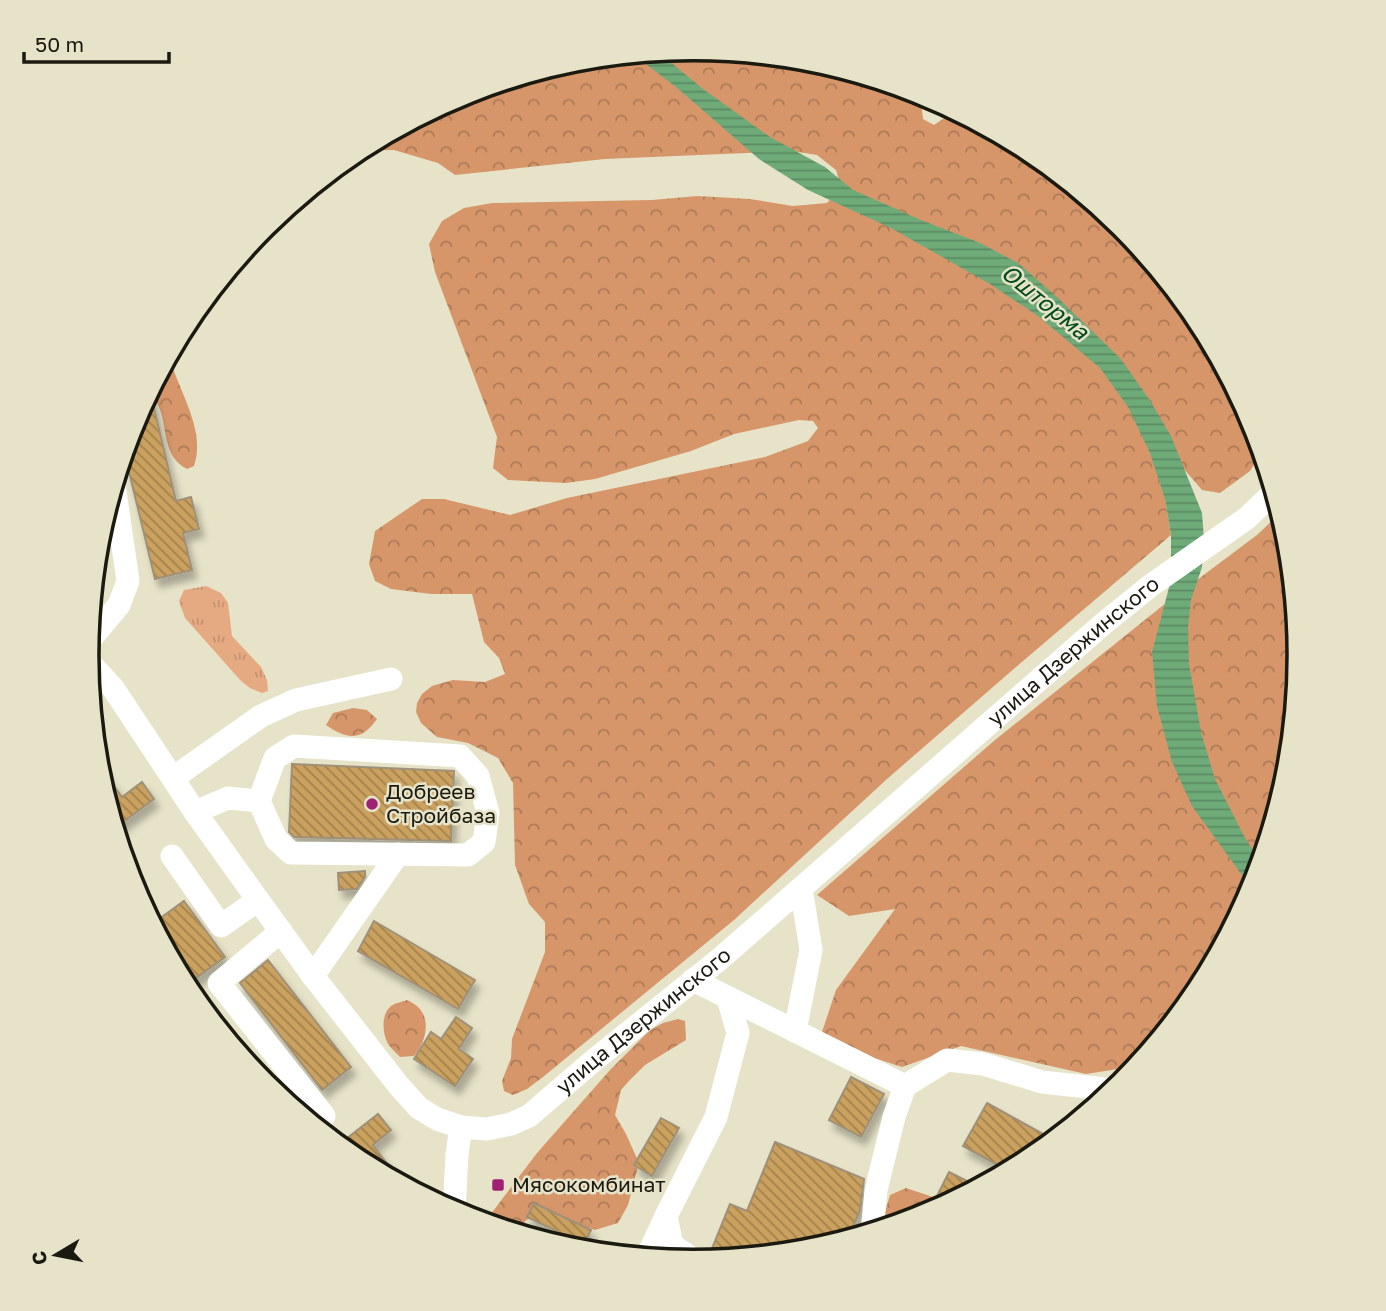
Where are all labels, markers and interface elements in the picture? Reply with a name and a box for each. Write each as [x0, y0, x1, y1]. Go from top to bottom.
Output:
scale bar [24, 21, 170, 65]
text: 50 m [35, 31, 84, 57]
water label: Ошторма [996, 258, 1096, 346]
street label: улица Дзержинского [982, 570, 1164, 731]
place label: Добреев Стройбаза [386, 778, 496, 828]
marker: Добреев Стройбаза [364, 796, 380, 812]
street label: улица Дзержинского [550, 941, 736, 1099]
place label: Мясокомбинат [512, 1171, 666, 1197]
marker: Мясокомбинат [490, 1177, 506, 1193]
north arrow [21, 1220, 91, 1290]
text: С [26, 1249, 51, 1267]

